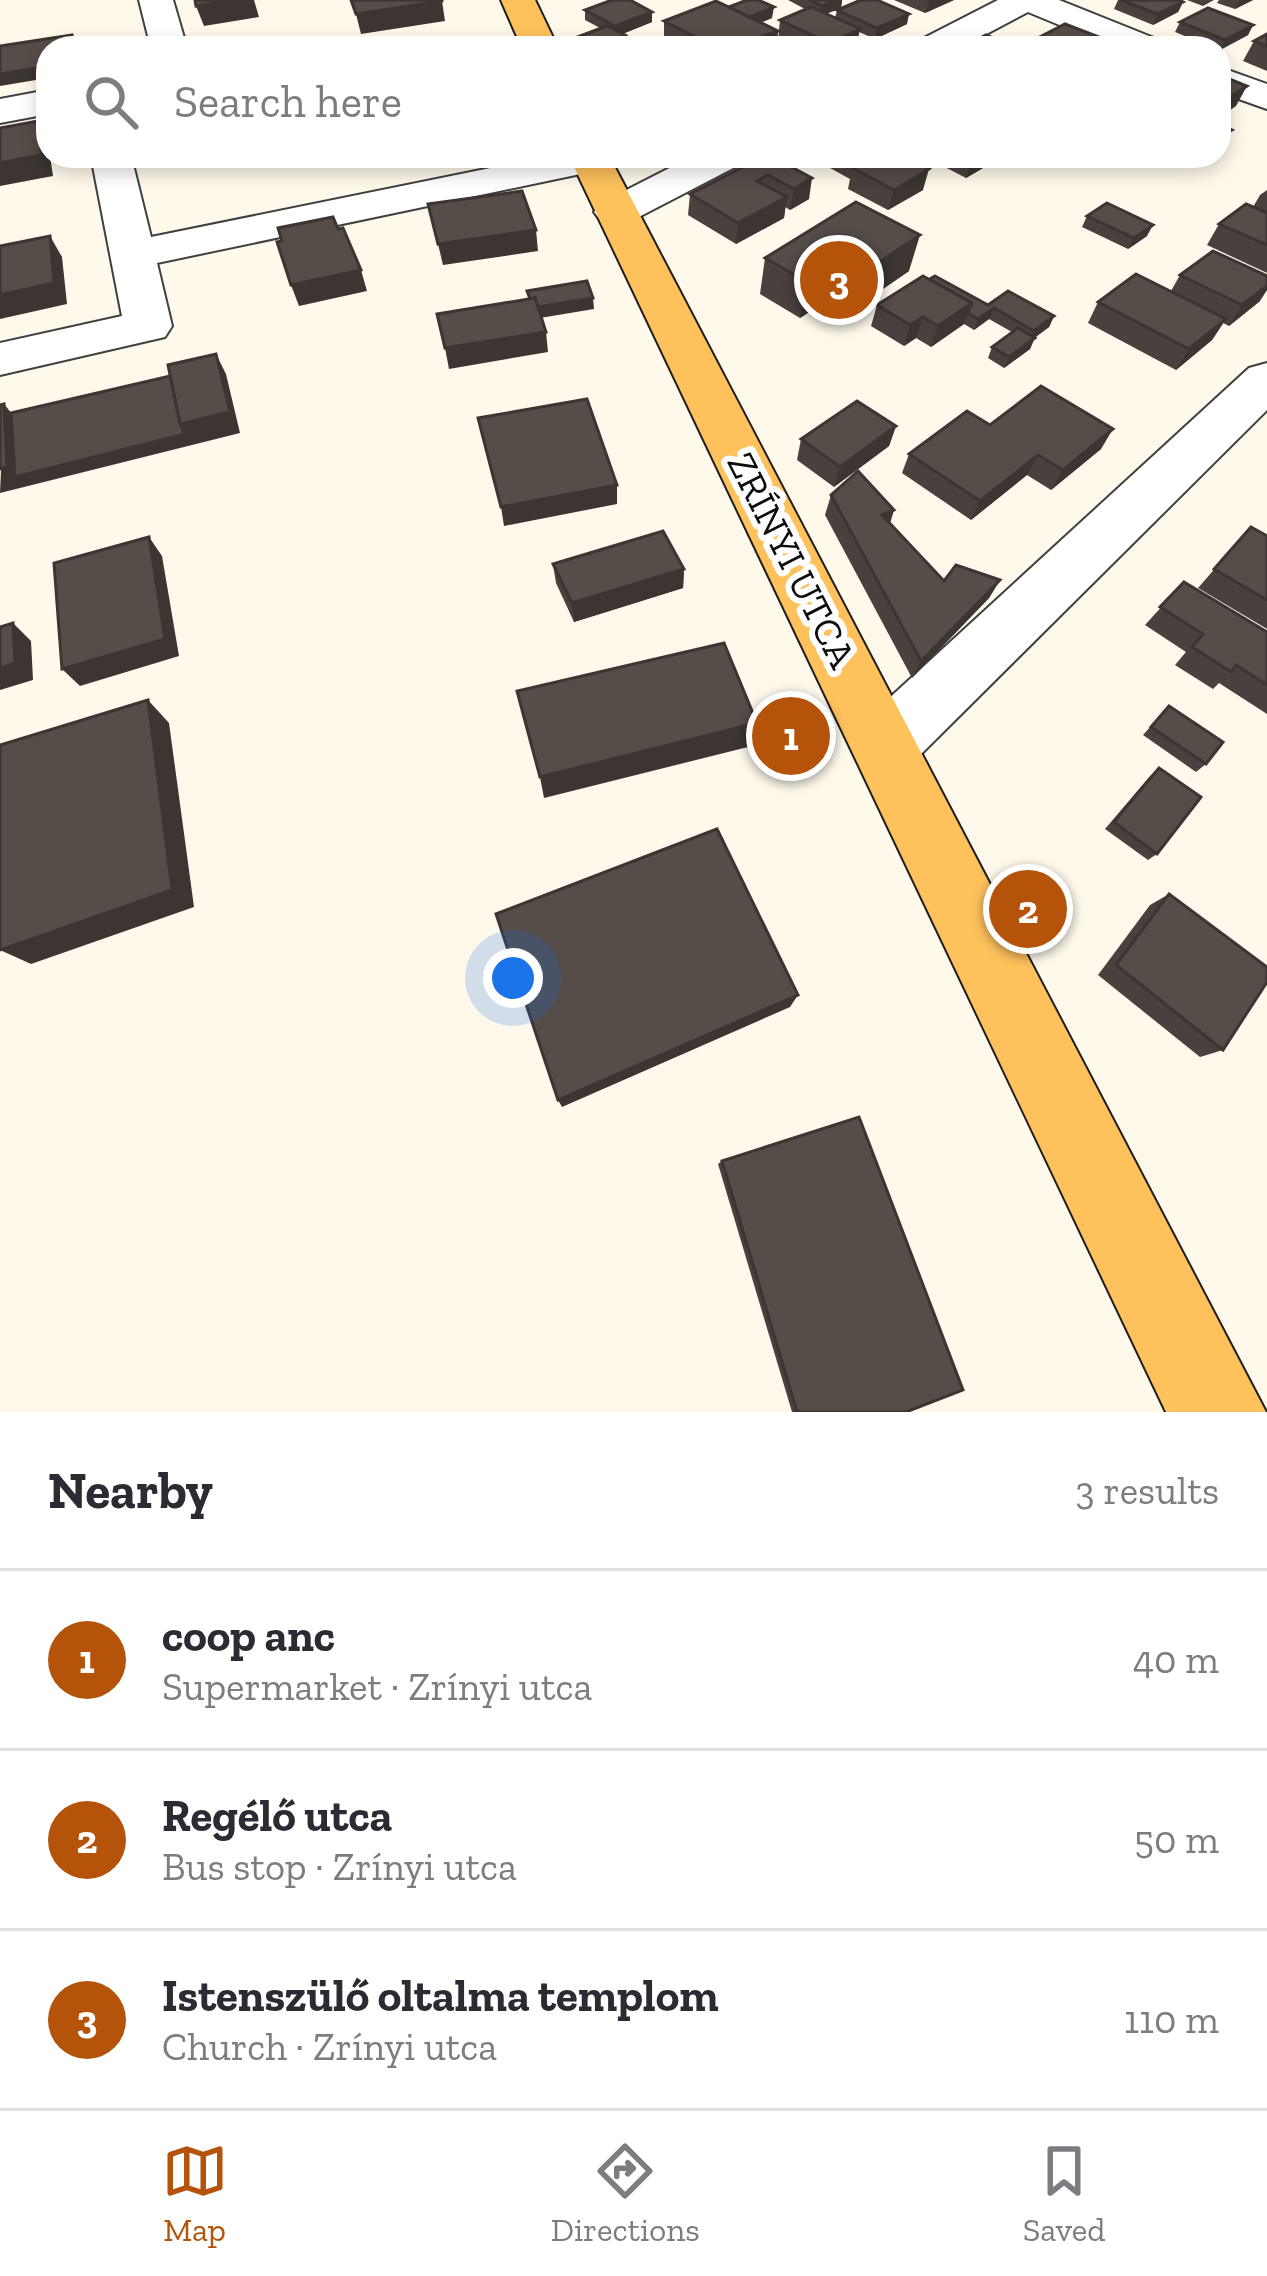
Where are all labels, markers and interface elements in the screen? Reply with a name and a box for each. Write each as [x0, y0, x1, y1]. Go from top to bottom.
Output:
search box [36, 36, 1231, 168]
icon: search [78, 69, 144, 135]
text: Search here [174, 75, 402, 129]
pin: 3 [800, 235, 878, 325]
street label: ZRÍNYI UTCA [718, 444, 867, 676]
pin: 1 [752, 691, 830, 781]
pin: 2 [989, 864, 1067, 954]
your location [483, 948, 543, 1008]
text: Nearby [48, 1460, 213, 1521]
text: 3 results [1075, 1467, 1219, 1514]
text: coop anc [162, 1609, 335, 1663]
text: 1 [79, 1636, 95, 1683]
text: 40 m [1133, 1636, 1219, 1683]
text: Supermarket · Zrínyi utca [162, 1663, 592, 1710]
text: Regélő utca [162, 1789, 392, 1843]
text: 2 [77, 1816, 97, 1863]
text: 50 m [1134, 1816, 1219, 1863]
text: Bus stop · Zrínyi utca [162, 1843, 517, 1890]
text: Istenszülő oltalma templom [162, 1969, 719, 2023]
text: 3 [77, 1996, 97, 2043]
text: 110 m [1124, 1996, 1219, 2043]
text: Church · Zrínyi utca [162, 2023, 497, 2070]
tab: Map [162, 2138, 228, 2249]
tab: Directions [551, 2138, 700, 2249]
tab: Saved [1023, 2138, 1105, 2249]

